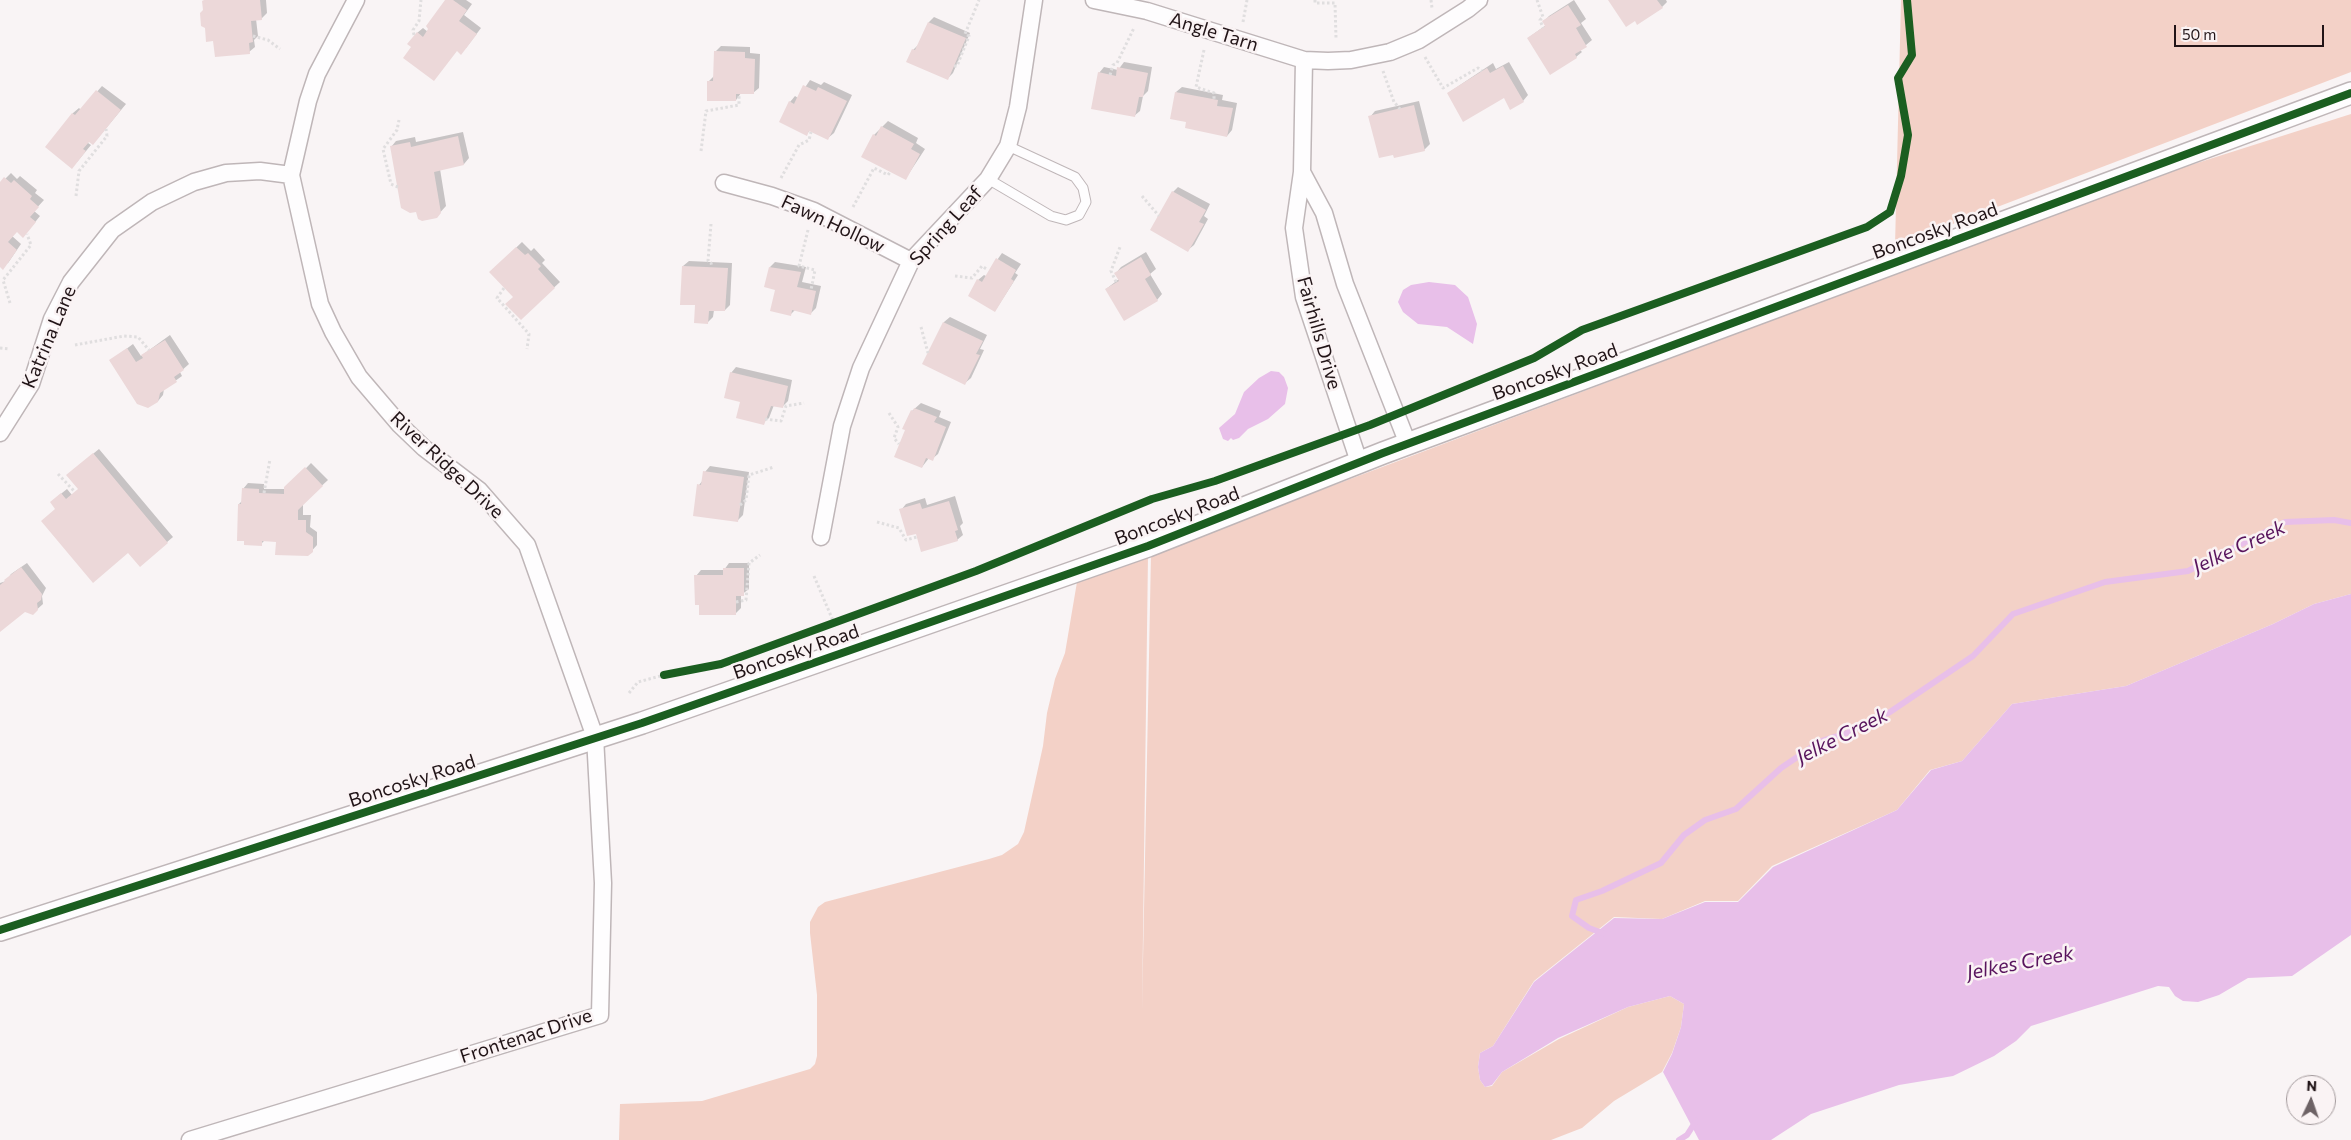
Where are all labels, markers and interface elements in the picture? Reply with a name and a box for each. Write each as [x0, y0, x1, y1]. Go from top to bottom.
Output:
street label: Angle Tarn [1167, 8, 1261, 56]
scale bar [2176, 15, 2326, 47]
text: 50 m [2182, 25, 2216, 43]
street label: Spring Leaf [905, 182, 987, 270]
street label: Fawn Hollow [778, 190, 888, 258]
street label: Boncosky Road [1869, 198, 2001, 264]
street label: Fairhills Drive [1292, 274, 1346, 392]
street label: Katrina Lane [17, 282, 81, 392]
street label: Boncosky Road [1489, 339, 1621, 405]
street label: River Ridge Drive [386, 407, 508, 523]
street label: Boncosky Road [1111, 482, 1243, 550]
water label: Jelke Creek [2189, 515, 2289, 579]
street label: Boncosky Road [730, 620, 862, 684]
water label: Jelke Creek [1792, 703, 1892, 769]
street label: Boncosky Road [346, 750, 478, 812]
water label: Jelkes Creek [1964, 941, 2076, 985]
street label: Frontenac Drive [457, 1004, 595, 1068]
north arrow [2286, 1075, 2336, 1125]
text: N [2306, 1077, 2317, 1094]

